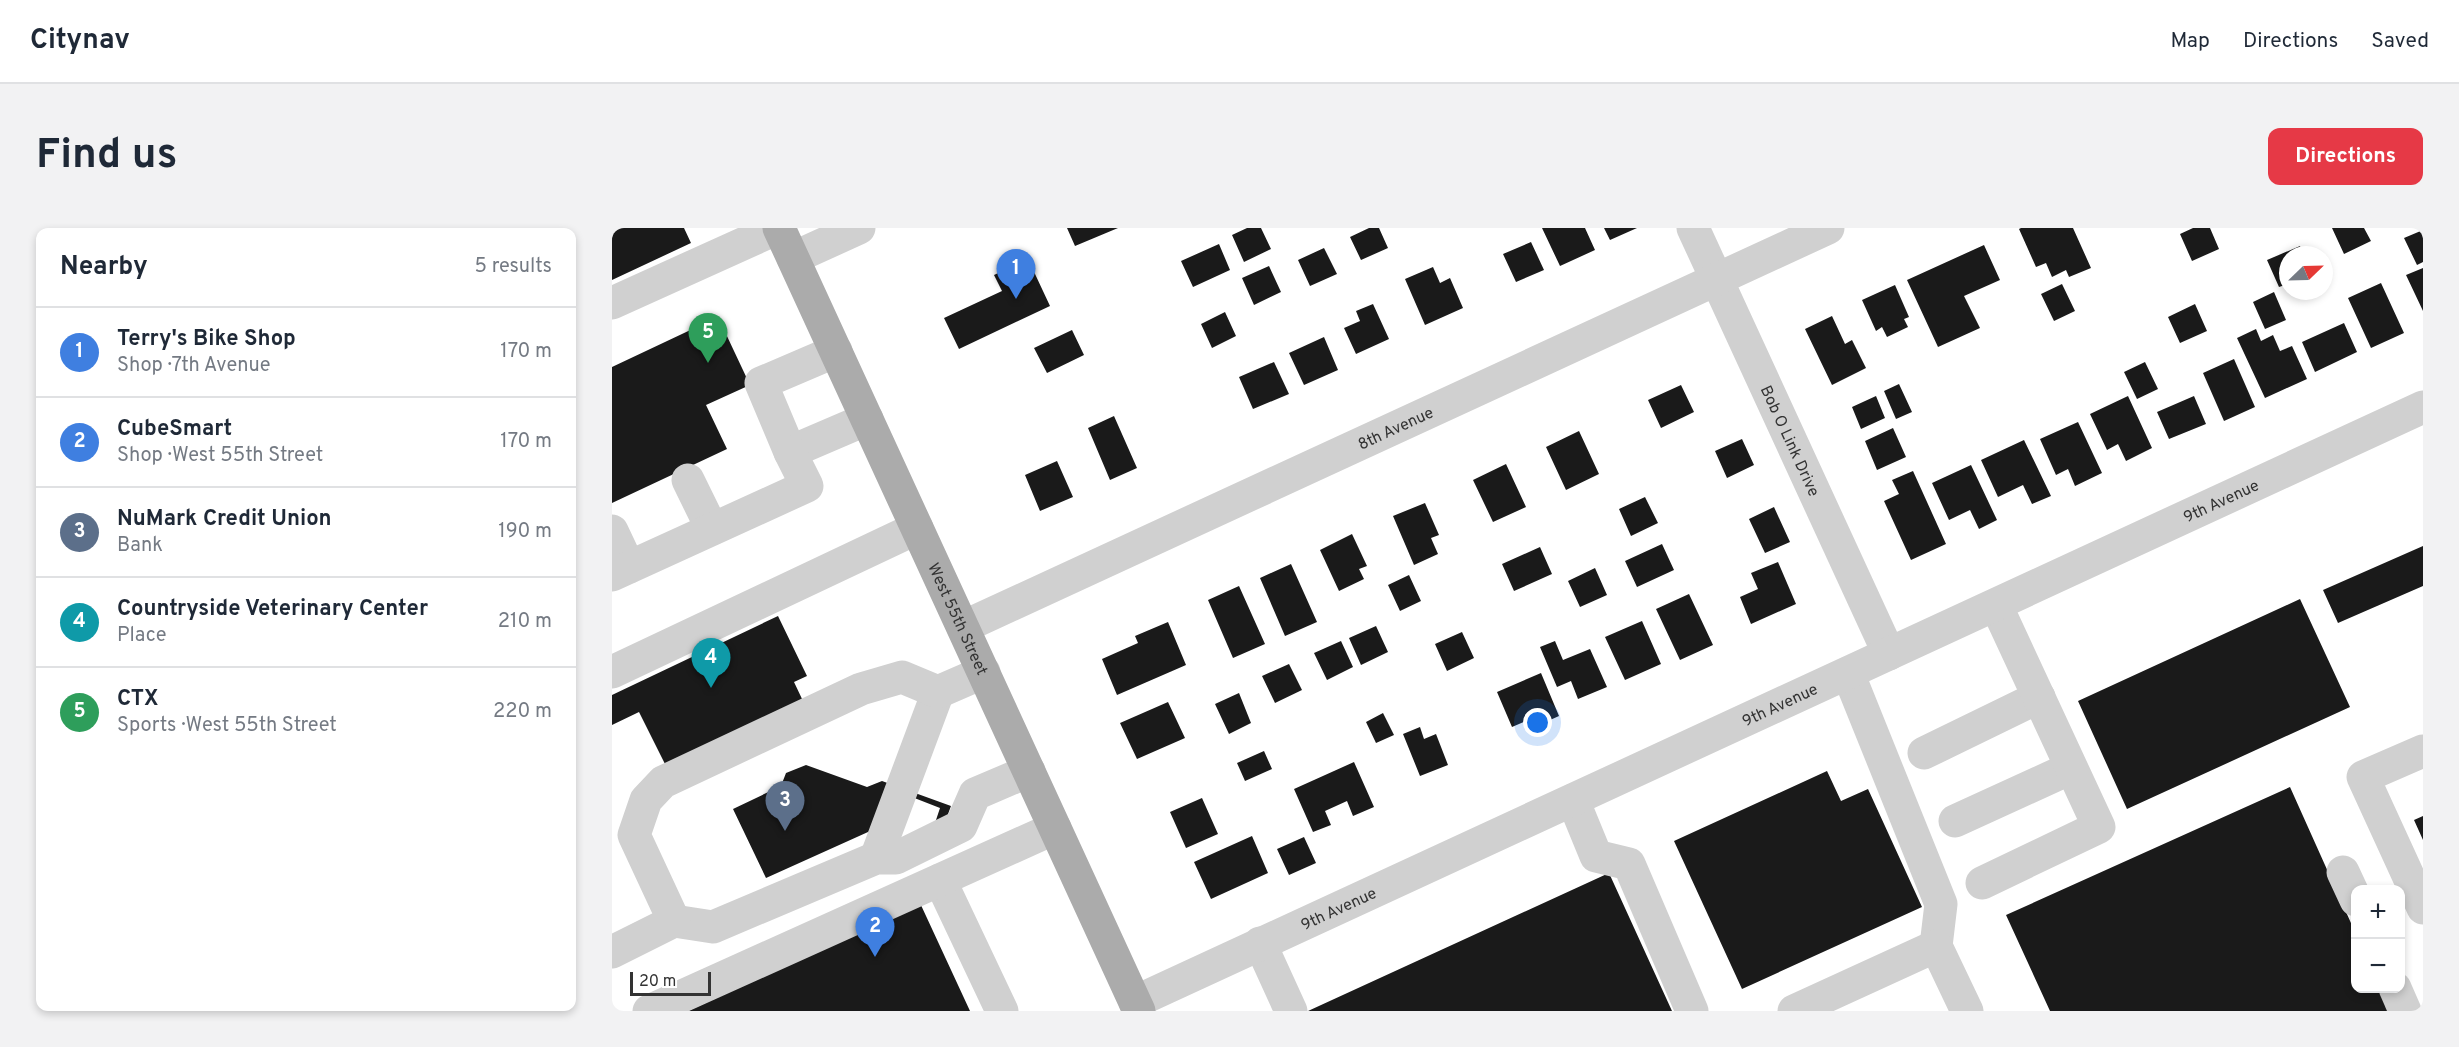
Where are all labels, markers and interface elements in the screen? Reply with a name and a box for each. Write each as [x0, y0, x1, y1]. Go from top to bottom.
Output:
text: Citynav [30, 23, 130, 59]
text: Map [2170, 28, 2210, 55]
text: Directions [2243, 28, 2338, 55]
text: Saved [2371, 28, 2429, 55]
button: Directions [2268, 128, 2423, 185]
text: Find us [36, 130, 177, 183]
north arrow [2279, 246, 2333, 300]
pin: 1 [996, 250, 1036, 299]
text: Nearby [60, 251, 148, 284]
text: 5 results [475, 254, 552, 280]
pin: 5 [688, 314, 728, 363]
text: Terry's Bike Shop [117, 326, 296, 353]
text: 1 [76, 339, 84, 365]
text: 170 m [500, 339, 552, 365]
text: Shop · 7th Avenue [117, 353, 271, 379]
street label: Bob O Link Drive [1755, 383, 1823, 500]
street label: 8th Avenue [1355, 403, 1437, 455]
text: CubeSmart [117, 416, 232, 443]
text: 2 [73, 429, 86, 455]
text: 170 m [500, 429, 552, 455]
text: Shop · West 55th Street [117, 443, 323, 469]
street label: 9th Avenue [2181, 476, 2263, 528]
text: NuMark Credit Union [117, 506, 331, 533]
text: 3 [74, 519, 86, 545]
text: 190 m [498, 519, 552, 545]
text: Bank [117, 533, 163, 559]
street label: West 55th Street [922, 560, 991, 679]
text: Countryside Veterinary Center [117, 596, 428, 623]
text: 4 [73, 609, 86, 635]
text: 210 m [498, 609, 552, 635]
text: Place [117, 623, 167, 649]
pin: 4 [692, 638, 730, 688]
street label: 9th Avenue [1739, 680, 1821, 732]
text: CTX [117, 686, 159, 713]
text: 5 [73, 699, 86, 725]
text: 220 m [493, 699, 552, 725]
your location [1523, 708, 1552, 737]
text: Sports · West 55th Street [117, 713, 337, 739]
pin: 3 [766, 782, 804, 831]
street label: 9th Avenue [1298, 884, 1380, 936]
map controls [2351, 885, 2405, 993]
button: + [2351, 885, 2405, 939]
pin: 2 [856, 908, 894, 957]
button: − [2351, 939, 2405, 993]
scale bar [630, 969, 711, 996]
text: 20 m [639, 972, 676, 992]

